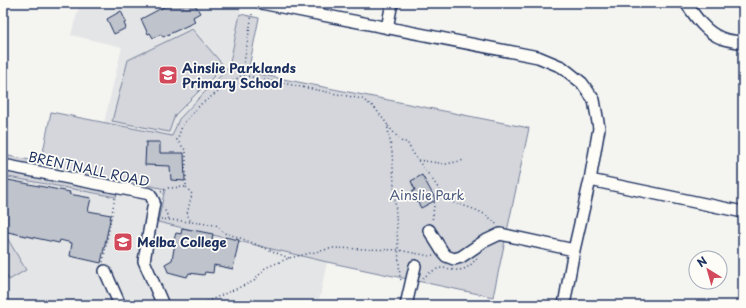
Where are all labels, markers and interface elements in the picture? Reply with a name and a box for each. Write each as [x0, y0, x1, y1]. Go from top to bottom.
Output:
place label: Ainslie Parklands Primary School [182, 58, 296, 92]
school or university icon: Ainslie Parklands Primary School [157, 64, 179, 86]
street label: BRENTNALL ROAD [27, 146, 152, 191]
park label: Ainslie Park [389, 185, 465, 204]
school or university icon: Melba College [112, 231, 134, 253]
place label: Melba College [137, 232, 227, 251]
north arrow [688, 250, 728, 290]
text: N [693, 252, 711, 271]

